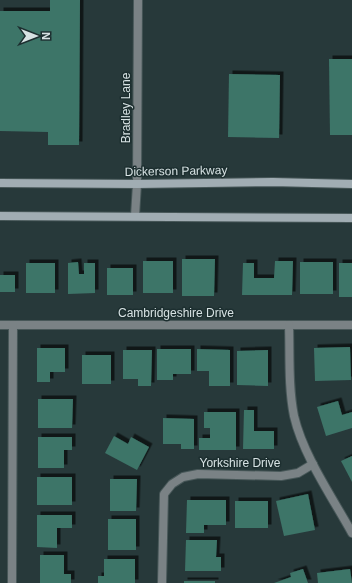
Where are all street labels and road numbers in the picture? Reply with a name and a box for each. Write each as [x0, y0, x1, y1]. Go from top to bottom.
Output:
street label: Bradley Lane [119, 72, 133, 143]
street label: Dickerson Parkway [125, 163, 227, 179]
street label: Cambridgeshire Drive [118, 306, 234, 320]
street label: Yorkshire Drive [200, 456, 281, 470]

